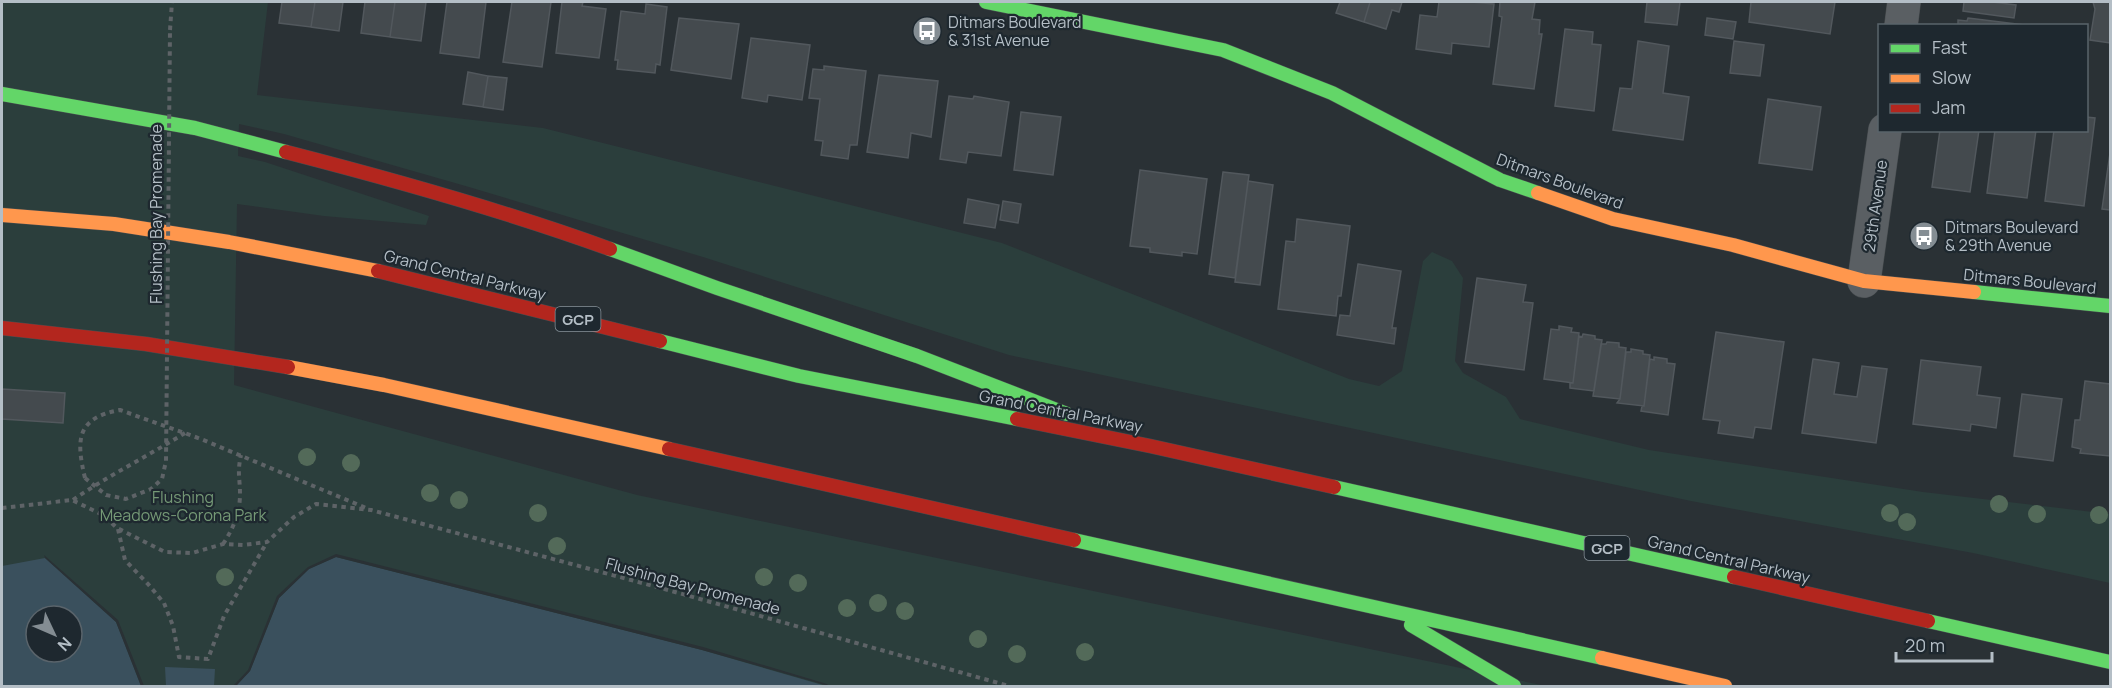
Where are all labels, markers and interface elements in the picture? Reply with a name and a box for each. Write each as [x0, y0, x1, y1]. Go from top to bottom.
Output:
place label: Ditmars Boulevard & 31st Avenue [948, 11, 1082, 51]
bus stop icon: Ditmars Boulevard & 31st Avenue [911, 15, 943, 47]
legend [1878, 24, 2088, 132]
text: Fast [1932, 35, 1967, 59]
text: Slow [1932, 65, 1972, 89]
text: Jam [1932, 95, 1966, 119]
street label: Flushing Bay Promenade [145, 124, 167, 304]
street label: Ditmars Boulevard [1493, 148, 1627, 214]
street label: 29th Avenue [1858, 158, 1892, 254]
place label: Ditmars Boulevard & 29th Avenue [1945, 216, 2079, 256]
bus stop icon: Ditmars Boulevard & 29th Avenue [1908, 220, 1940, 252]
street label: Grand Central Parkway [382, 244, 549, 306]
street label: Ditmars Boulevard [1962, 263, 2098, 299]
road number: GCP [556, 307, 600, 331]
street label: Grand Central Parkway [977, 384, 1145, 438]
park label: Flushing Meadows-Corona Park [100, 486, 267, 526]
street label: Grand Central Parkway [1646, 530, 1813, 589]
road number: GCP [1584, 536, 1630, 560]
street label: Flushing Bay Promenade [603, 552, 783, 620]
north arrow [24, 604, 84, 664]
scale bar [1896, 625, 1992, 663]
text: N [53, 633, 77, 656]
text: 20 m [1905, 633, 1945, 657]

